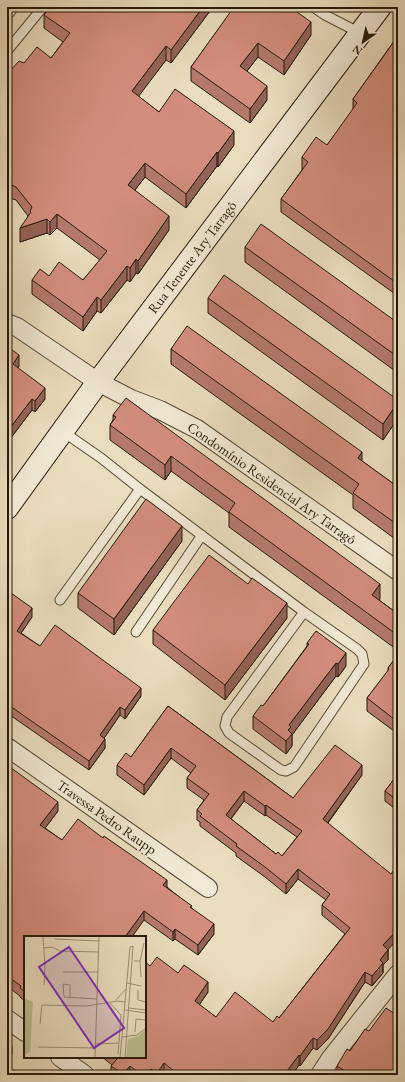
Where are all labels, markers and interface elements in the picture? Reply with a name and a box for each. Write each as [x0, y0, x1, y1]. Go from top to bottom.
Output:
north arrow [343, 22, 383, 62]
text: N [350, 42, 365, 59]
street label: Rua Tenente Ary Tarragô [144, 197, 240, 317]
street label: Condomínio Residencial Ary Tarragô [184, 418, 360, 548]
street label: Travessa Pedro Raupp [54, 776, 160, 858]
inset map [24, 936, 146, 1058]

